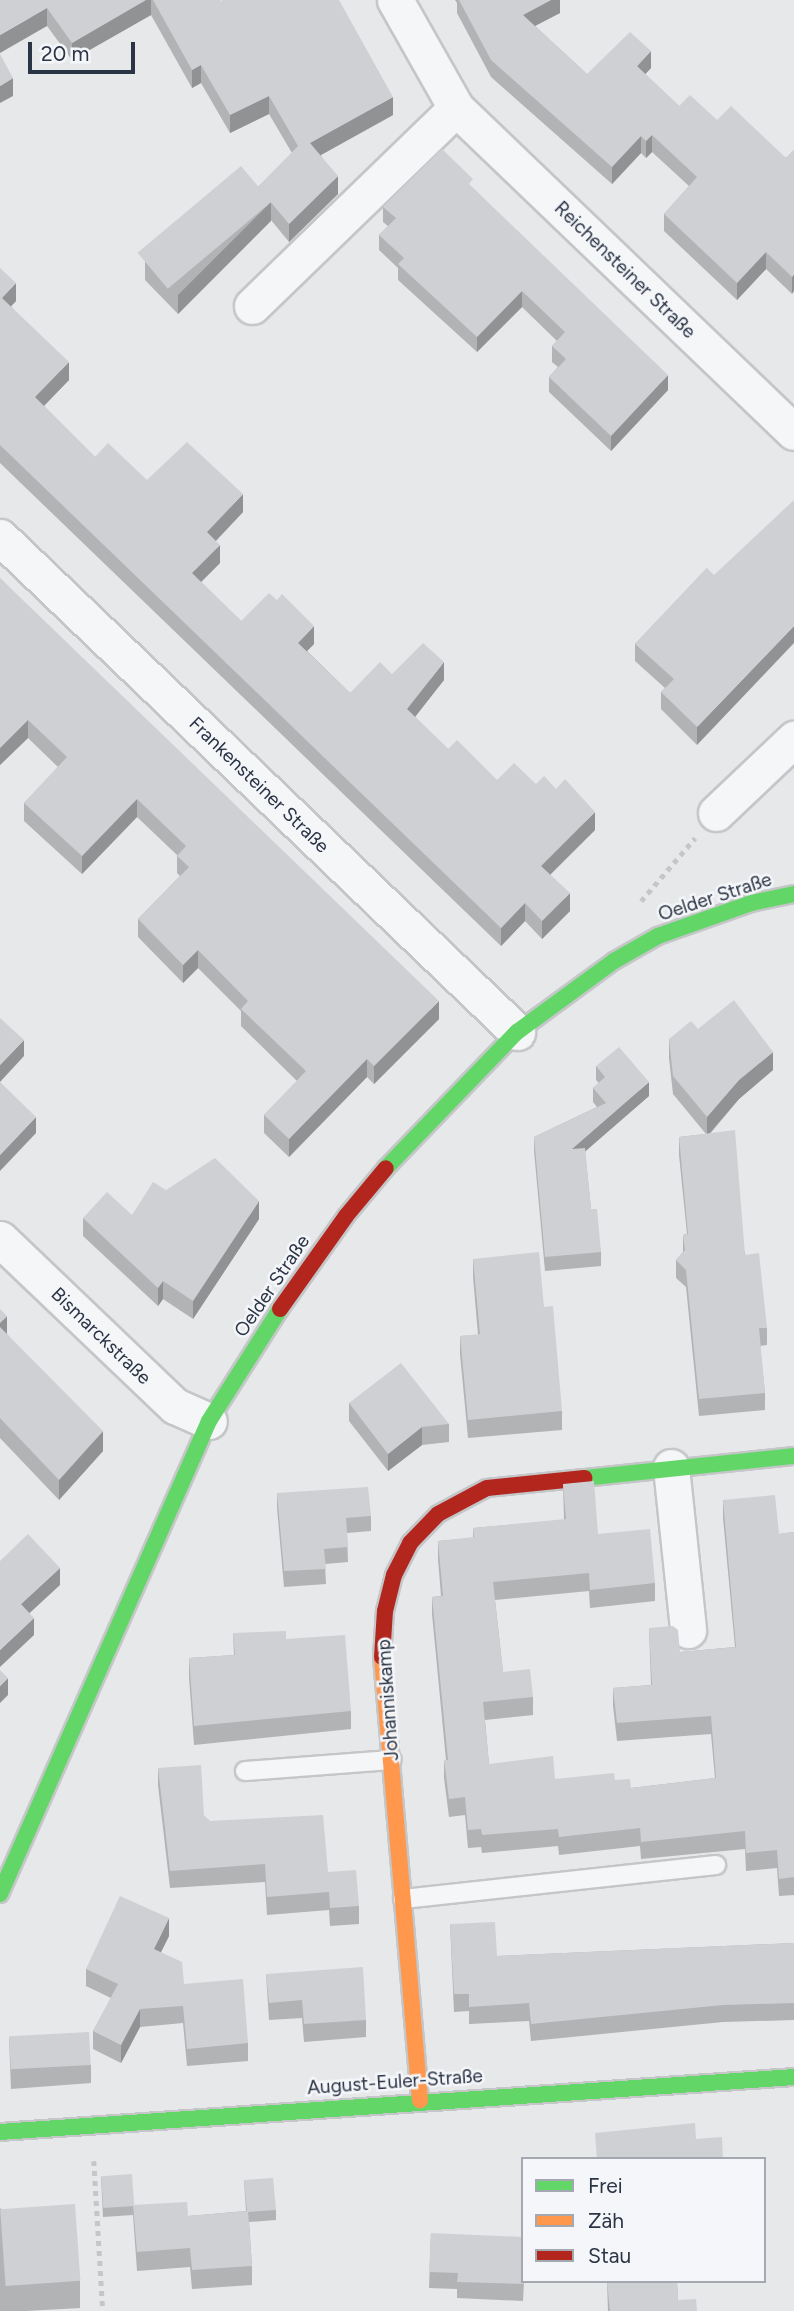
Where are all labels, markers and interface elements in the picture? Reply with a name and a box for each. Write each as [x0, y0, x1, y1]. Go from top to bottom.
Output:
scale bar [32, 28, 138, 72]
text: 20 m [41, 41, 89, 66]
street label: Reichensteiner Straße [550, 197, 700, 343]
street label: Frankensteiner Straße [184, 712, 334, 858]
street label: Oelder Straße [655, 868, 775, 926]
street label: Oelder Straße [230, 1231, 314, 1341]
street label: Bismarckstraße [46, 1283, 156, 1389]
street label: Johanniskamp [372, 1639, 404, 1761]
street label: August-Euler-Straße [306, 2064, 484, 2100]
legend [521, 2157, 766, 2283]
text: Frei [588, 2173, 623, 2198]
text: Zäh [588, 2208, 624, 2233]
text: Stau [588, 2243, 631, 2268]

